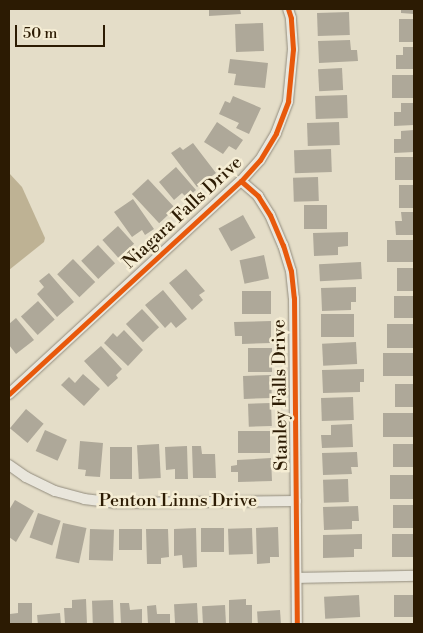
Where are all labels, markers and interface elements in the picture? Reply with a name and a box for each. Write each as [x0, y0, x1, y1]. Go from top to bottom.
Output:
scale bar [18, 15, 108, 47]
text: 50 m [23, 24, 57, 43]
street label: Niagara Falls Drive [119, 152, 247, 274]
street label: Stanley Falls Drive [269, 319, 293, 471]
street label: Penton Linns Drive [99, 490, 257, 512]

